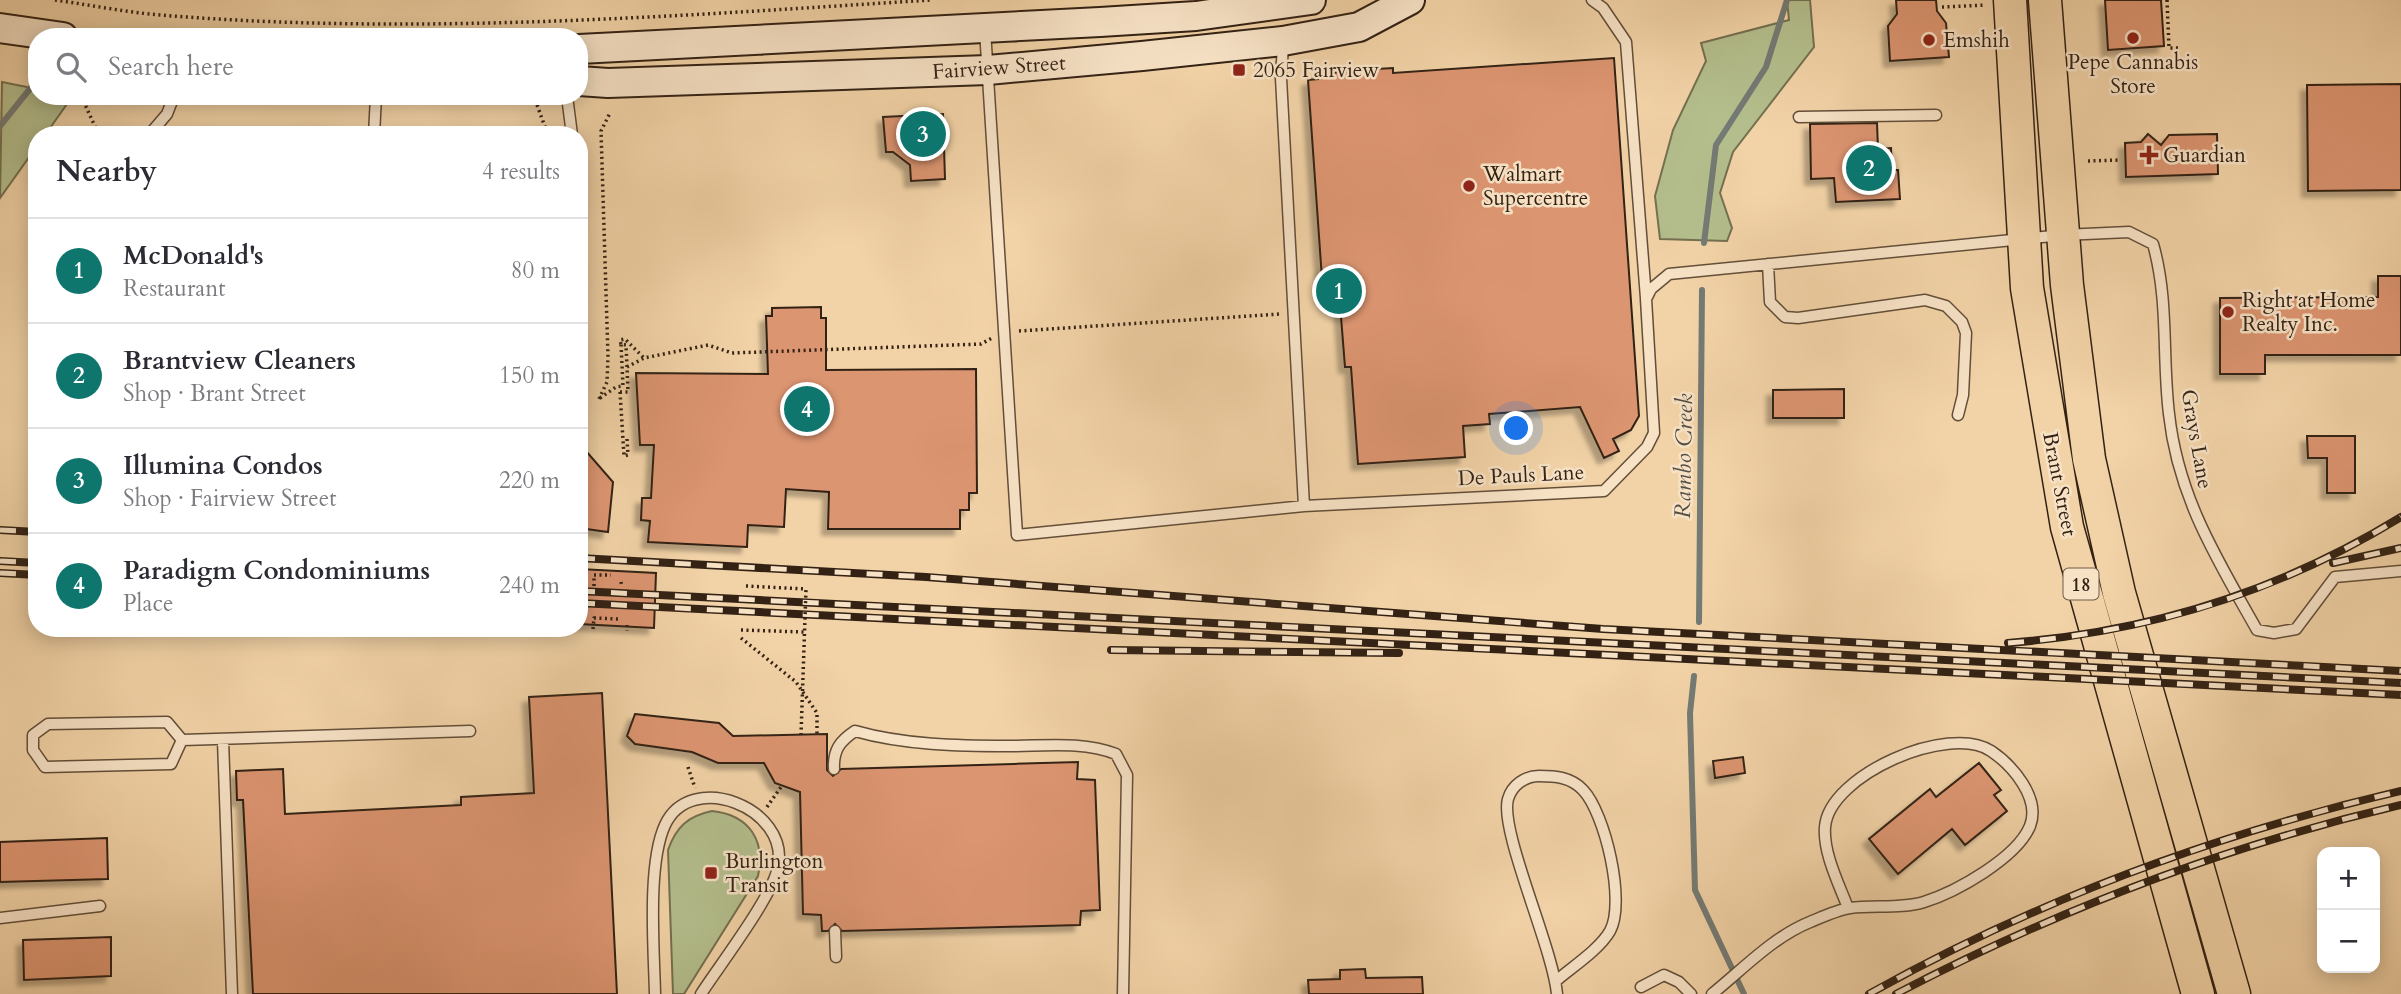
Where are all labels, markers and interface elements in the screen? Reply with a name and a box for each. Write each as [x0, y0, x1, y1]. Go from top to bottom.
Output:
place label: Emshih [1943, 26, 2010, 55]
search box [28, 28, 588, 105]
marker: Pepe Cannabis Store [2125, 30, 2141, 46]
marker: Emshih [1921, 32, 1937, 48]
icon: search [52, 48, 90, 86]
street label: Fairview Street [931, 48, 1067, 87]
place label: Pepe Cannabis Store [2068, 48, 2198, 101]
text: Search here [108, 49, 234, 84]
place label: 2065 Fairview [1253, 56, 1379, 85]
marker: 2065 Fairview [1231, 62, 1247, 78]
pin: 3 [900, 108, 946, 160]
place label: Guardian [2163, 141, 2246, 170]
pin: 2 [1846, 142, 1892, 194]
marker: Guardian [2141, 147, 2157, 163]
text: Nearby [56, 151, 157, 192]
text: 4 results [482, 156, 560, 187]
place label: Walmart Supercentre [1482, 160, 1588, 213]
marker: Walmart Supercentre [1461, 178, 1477, 194]
text: McDonald's [123, 238, 264, 273]
text: 1 [73, 255, 85, 286]
text: 80 m [511, 255, 560, 286]
pin: 1 [1316, 265, 1362, 317]
text: Restaurant [123, 273, 226, 304]
place label: Right at Home Realty Inc. [2242, 286, 2376, 339]
marker: Right at Home Realty Inc. [2220, 304, 2236, 320]
text: Brantview Cleaners [123, 343, 356, 378]
text: 2 [73, 360, 85, 391]
text: 150 m [499, 360, 560, 391]
text: Shop · Brant Street [123, 378, 306, 409]
pin: 4 [784, 383, 830, 435]
street label: Grays Lane [2174, 387, 2220, 491]
water label: Rambo Creek [1667, 393, 1700, 519]
your location [1499, 411, 1533, 445]
street label: Brant Street [2035, 429, 2084, 539]
text: Illumina Condos [123, 448, 323, 483]
street label: De Pauls Lane [1457, 458, 1585, 493]
text: 3 [73, 465, 85, 496]
text: 220 m [499, 465, 560, 496]
text: Shop · Fairview Street [123, 483, 336, 514]
text: Paradigm Condominiums [123, 553, 430, 588]
road number: 18 [2064, 568, 2098, 600]
text: 4 [73, 570, 85, 601]
text: 240 m [499, 570, 560, 601]
text: Place [123, 588, 173, 619]
place label: Burlington Transit [725, 847, 823, 900]
map controls [2317, 847, 2380, 973]
button: + [2317, 847, 2380, 910]
marker: Burlington Transit [703, 865, 719, 881]
button: − [2317, 910, 2380, 973]

